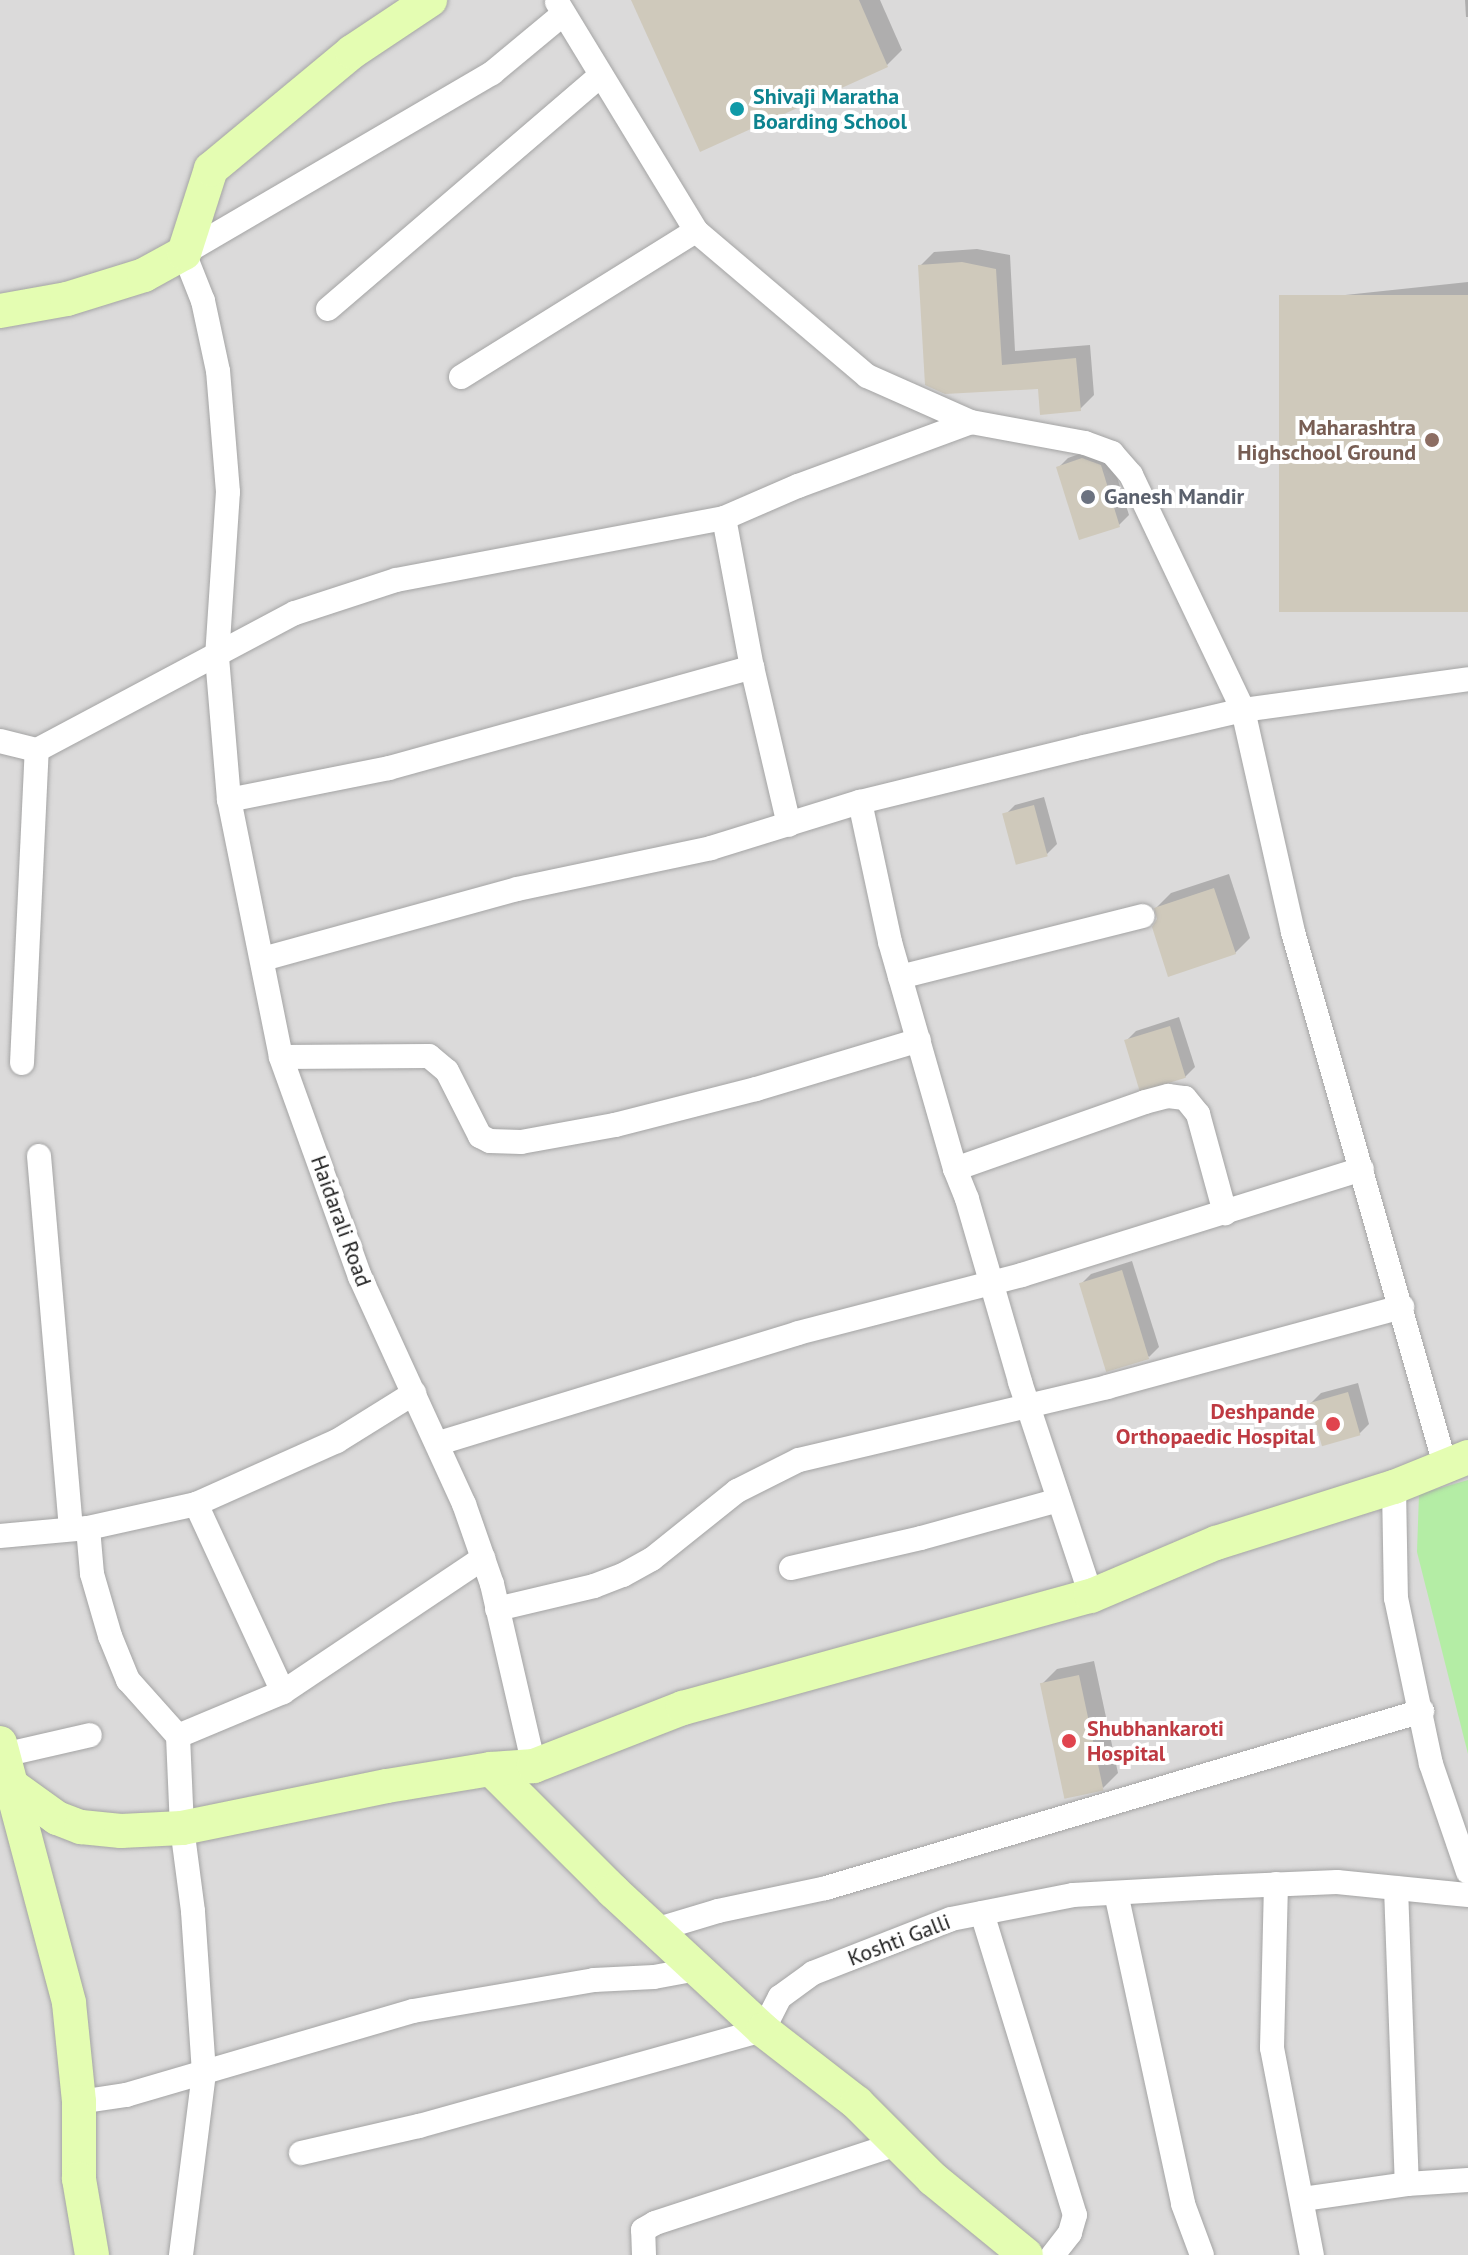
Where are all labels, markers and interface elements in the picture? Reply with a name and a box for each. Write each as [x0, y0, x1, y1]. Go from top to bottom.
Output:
place label: Shivaji Maratha Boarding School [753, 83, 907, 134]
marker: Shivaji Maratha Boarding School [728, 100, 746, 118]
place label: Maharashtra Highschool Ground [1237, 414, 1416, 466]
marker: Maharashtra Highschool Ground [1423, 431, 1441, 449]
place label: Ganesh Mandir [1104, 484, 1244, 510]
marker: Ganesh Mandir [1079, 488, 1097, 506]
street label: Haidarali Road [305, 1152, 377, 1290]
place label: Deshpande Orthopaedic Hospital [1115, 1398, 1315, 1450]
marker: Deshpande Orthopaedic Hospital [1322, 1413, 1344, 1435]
place label: Shubhankaroti Hospital [1087, 1715, 1224, 1766]
marker: Shubhankaroti Hospital [1058, 1730, 1080, 1752]
street label: Koshti Galli [844, 1908, 954, 1972]

